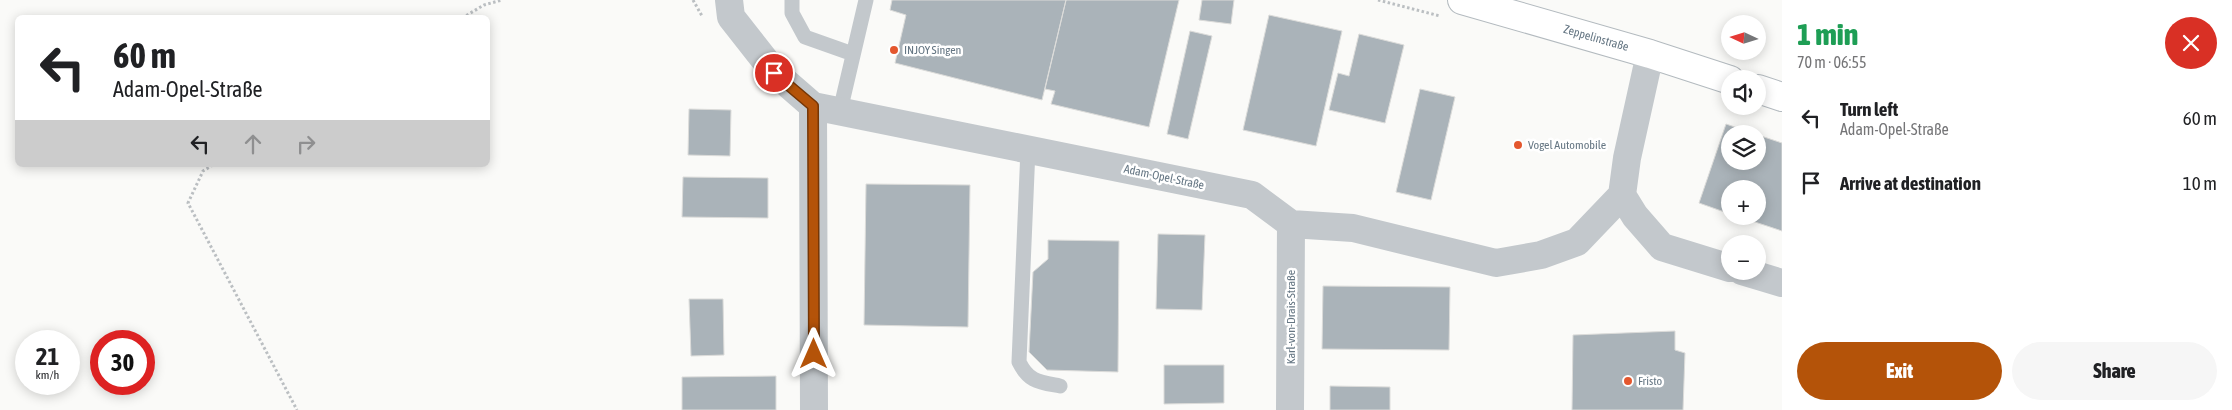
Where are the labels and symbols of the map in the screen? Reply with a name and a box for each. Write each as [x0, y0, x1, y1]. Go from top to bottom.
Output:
north arrow [1721, 15, 1766, 60]
street label: Zeppelinstraße [1562, 22, 1630, 54]
place label: INJOY Singen [904, 43, 961, 57]
marker: INJOY Singen [888, 44, 900, 56]
pin [753, 52, 795, 94]
place label: Vogel Automobile [1528, 138, 1606, 152]
marker: Vogel Automobile [1512, 139, 1524, 151]
street label: Adam-Opel-Straße [1123, 162, 1205, 192]
street label: Karl-von-Drais-Straße [1284, 270, 1298, 364]
position arrow [787, 327, 839, 379]
speed limit sign: 30 [90, 330, 155, 395]
place label: Fristo [1638, 374, 1662, 388]
marker: Fristo [1622, 375, 1634, 387]

